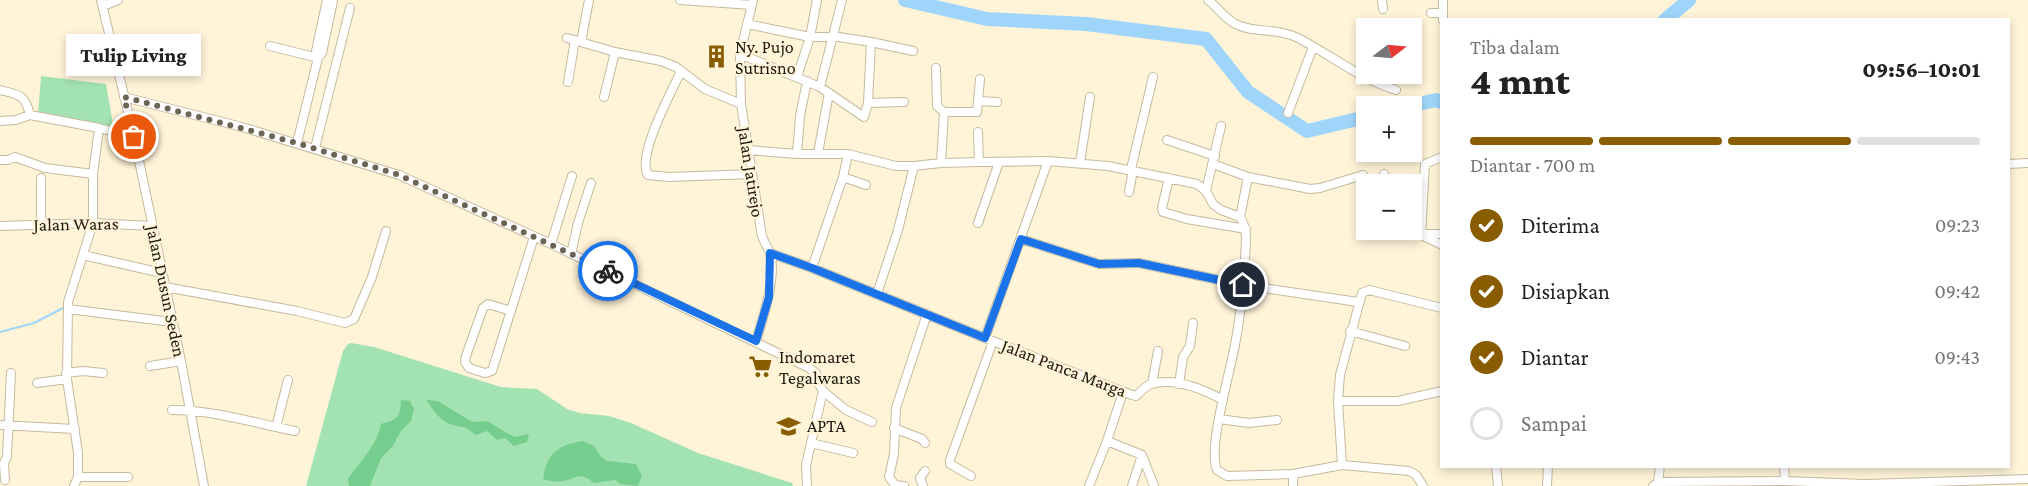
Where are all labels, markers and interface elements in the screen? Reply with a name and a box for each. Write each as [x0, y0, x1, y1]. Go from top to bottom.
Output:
north arrow [1356, 18, 1422, 84]
map controls [1356, 18, 1422, 240]
callout: Tulip Living [66, 35, 201, 77]
text: Tiba dalam [1470, 36, 1560, 58]
place label: Ny. Pujo Sutrisno [735, 37, 796, 78]
text: Tulip Living [80, 44, 187, 66]
building icon: Ny. Pujo Sutrisno [704, 44, 730, 70]
text: 09:56–10:01 [1862, 57, 1980, 82]
text: 4 mnt [1470, 59, 1570, 102]
button: + [1356, 96, 1422, 162]
pin [108, 111, 159, 162]
icon: bag [117, 120, 150, 153]
street label: Jalan Jatirejo [733, 123, 768, 219]
text: Diantar · 700 m [1470, 154, 1595, 176]
button: − [1356, 174, 1422, 240]
icon: check [1470, 209, 1503, 242]
street label: Jalan Waras [31, 213, 119, 235]
text: Diterima [1521, 213, 1600, 238]
text: 09:23 [1935, 214, 1980, 236]
street label: Jalan Dusun Seden [142, 221, 190, 359]
courier [578, 241, 638, 301]
icon: bike [592, 255, 625, 288]
pin [1217, 259, 1268, 310]
icon: home [1226, 268, 1259, 301]
icon: check [1470, 275, 1503, 308]
text: Disiapkan [1521, 279, 1610, 304]
text: 09:42 [1934, 280, 1980, 302]
street label: Jalan Panca Marga [997, 334, 1129, 401]
icon: check [1470, 341, 1503, 374]
text: Diantar [1521, 345, 1589, 370]
text: 09:43 [1934, 346, 1980, 368]
place label: Indomaret Tegalwaras [779, 347, 861, 388]
supermarket icon: Indomaret Tegalwaras [748, 354, 774, 380]
text: Sampai [1521, 411, 1587, 436]
school or university icon: APTA [776, 413, 802, 439]
place label: APTA [807, 416, 846, 436]

